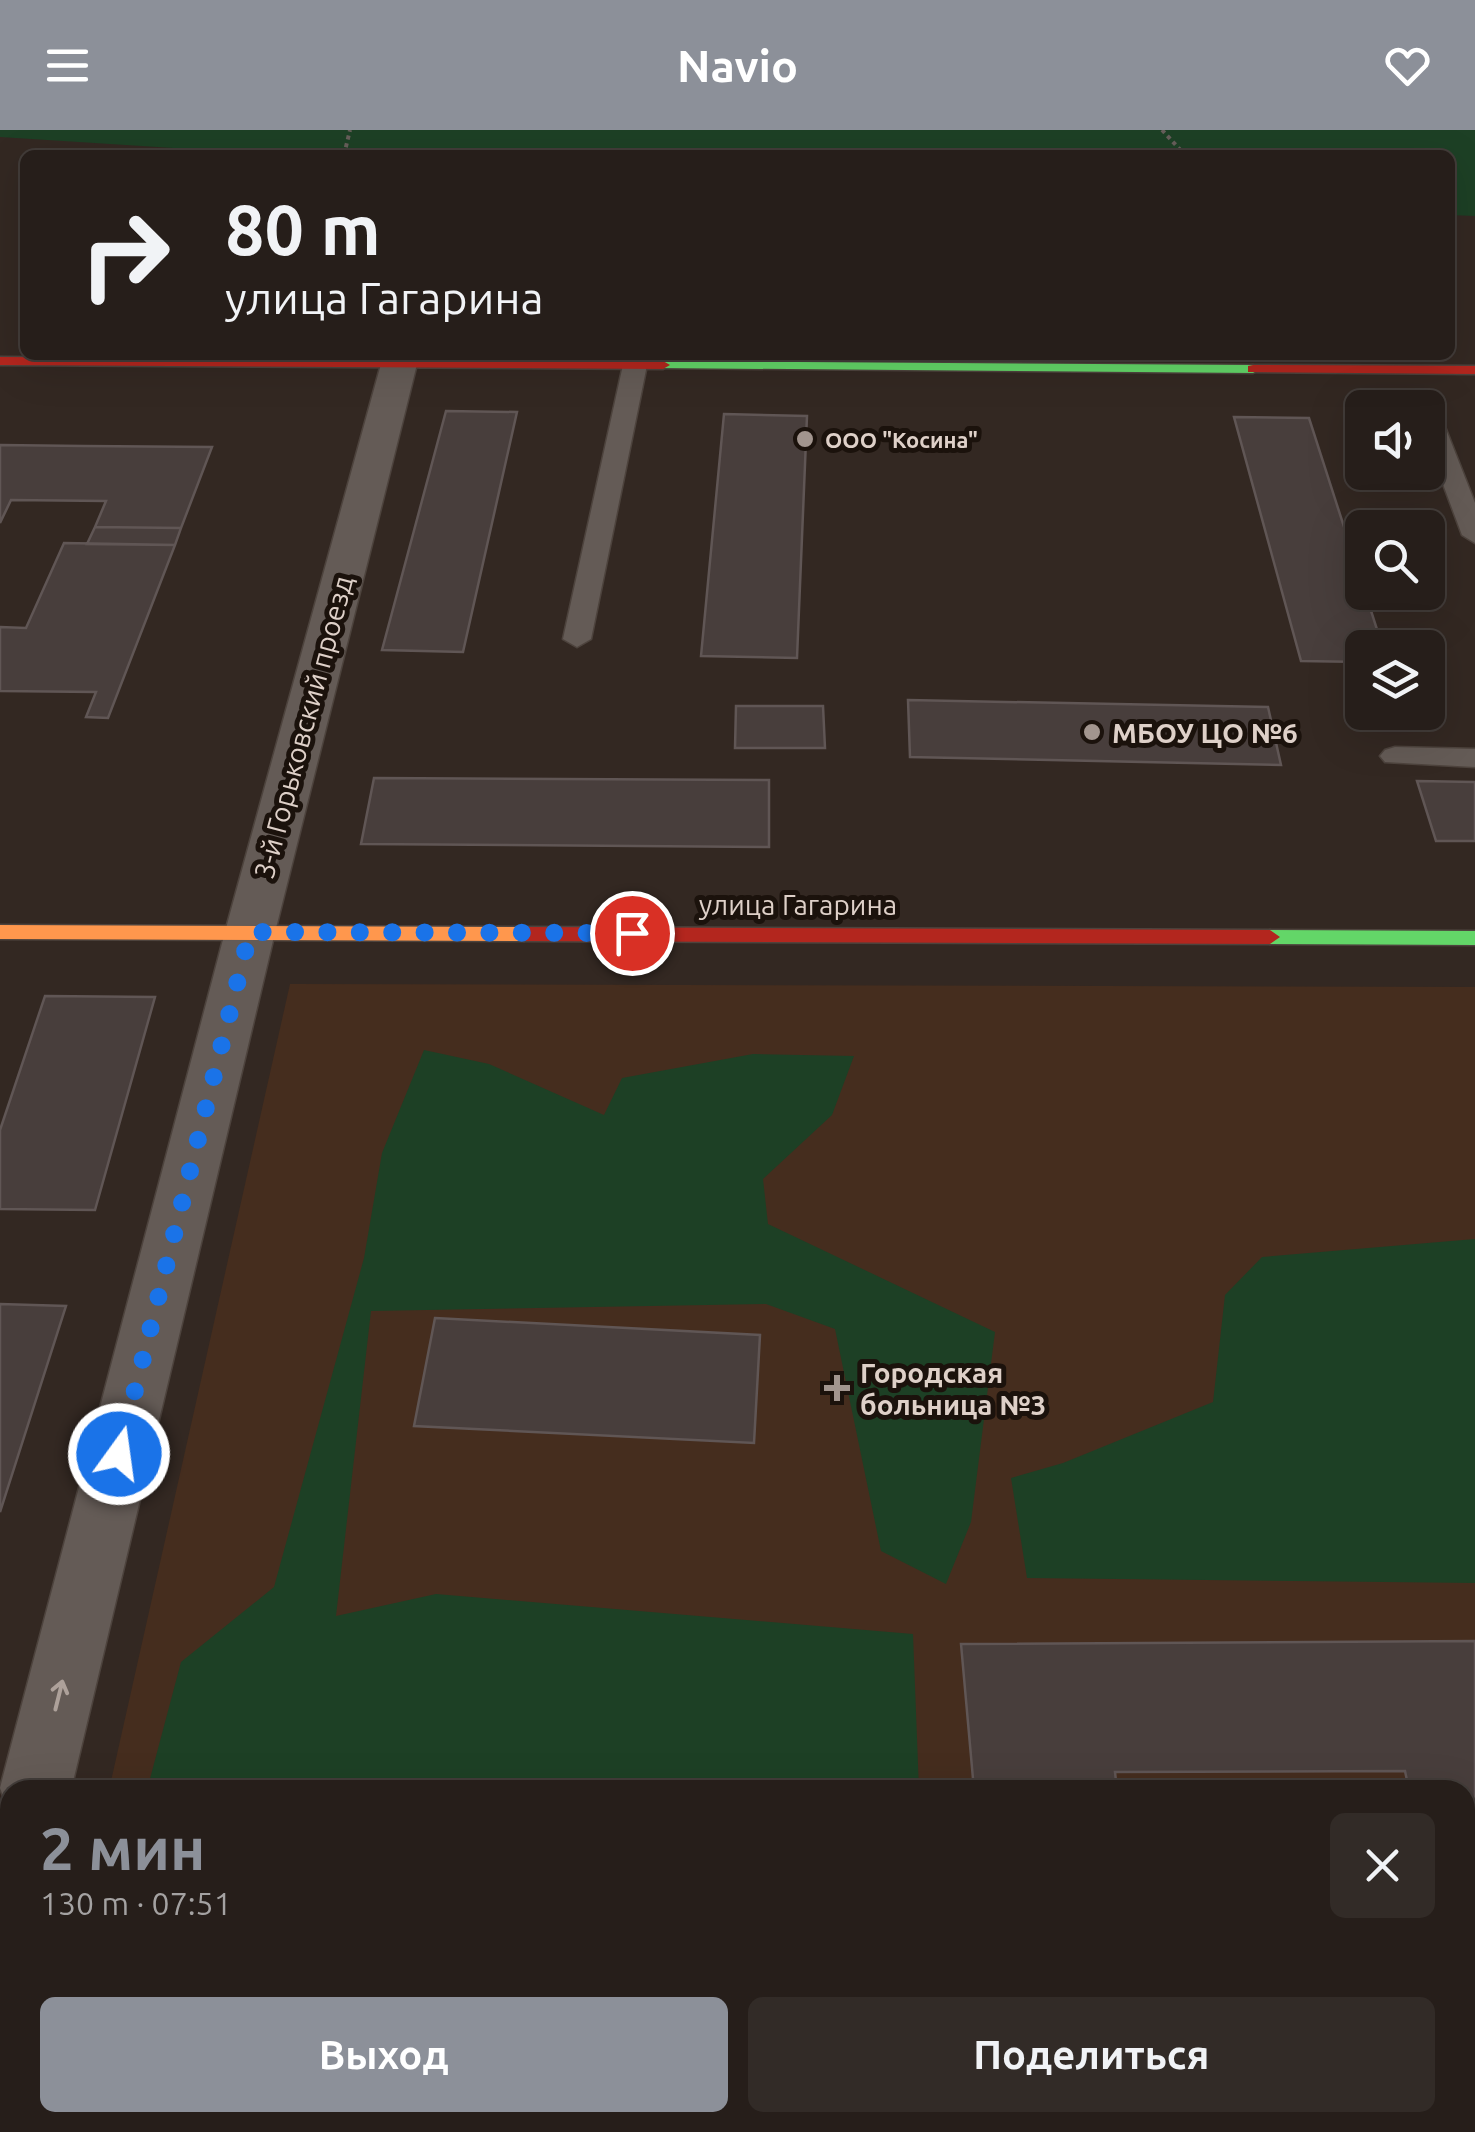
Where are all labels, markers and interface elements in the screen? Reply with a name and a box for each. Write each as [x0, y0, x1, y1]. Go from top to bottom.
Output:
icon: menu [40, 38, 95, 93]
icon: heart [1380, 38, 1435, 93]
text: Navio [677, 40, 798, 91]
icon: right [60, 190, 190, 320]
text: 80 m [225, 190, 381, 268]
text: улица Гагарина [225, 272, 544, 323]
map controls [1345, 390, 1445, 730]
button: sound [1345, 390, 1445, 490]
place label: ООО "Косина" [825, 427, 978, 452]
marker: ООО "Косина" [794, 428, 816, 450]
button: search [1345, 510, 1445, 610]
street label: 3-й Горьковский проезд [248, 572, 358, 882]
button: layers [1345, 630, 1445, 730]
place label: МБОУ ЦО №6 [1112, 717, 1298, 748]
marker: МБОУ ЦО №6 [1081, 721, 1103, 743]
street label: улица Гагарина [699, 889, 897, 920]
pin [590, 891, 675, 976]
icon: arrive [605, 906, 660, 961]
place label: Городская больница №3 [860, 1357, 1046, 1420]
marker: Городская больница №3 [824, 1375, 850, 1401]
position arrow [67, 1402, 171, 1506]
one-way arrow [50, 1680, 69, 1711]
button: close [1330, 1813, 1435, 1918]
text: 2 мин [40, 1814, 205, 1881]
text: 130 m · 07:51 [40, 1885, 232, 1921]
button: Выход [40, 1997, 728, 2112]
button: Поделиться [748, 1997, 1435, 2112]

